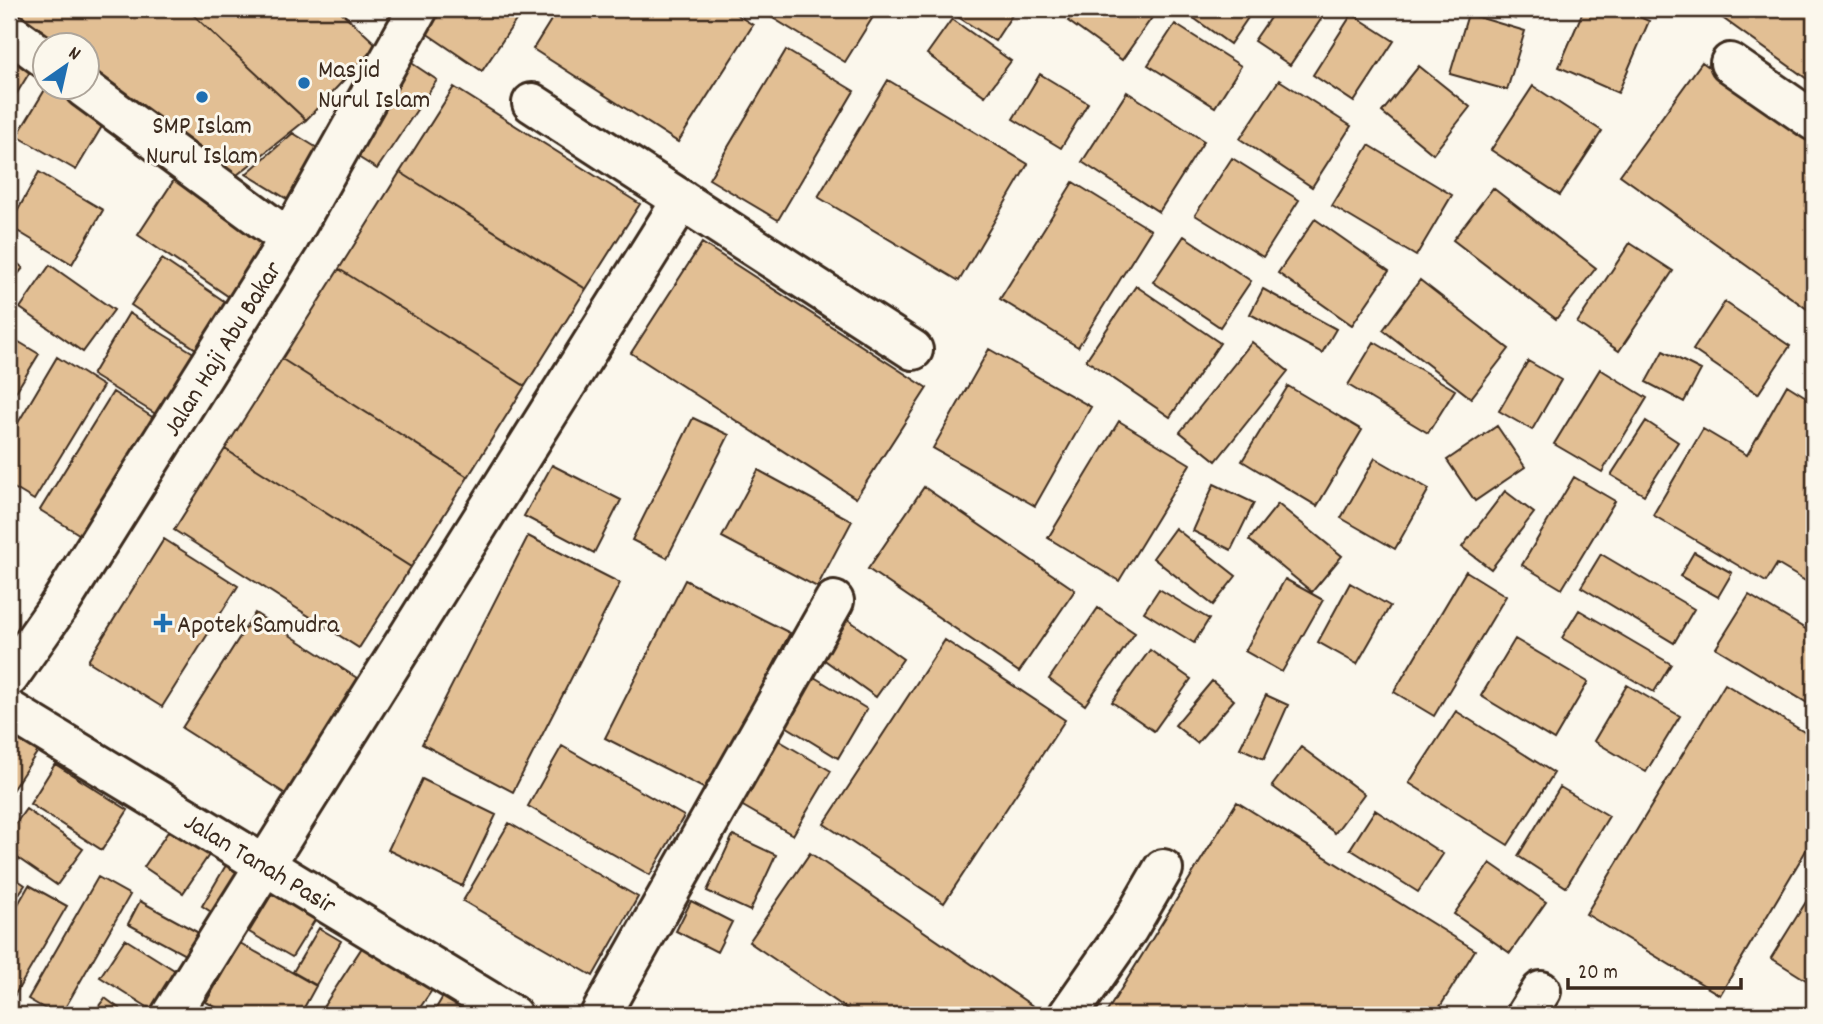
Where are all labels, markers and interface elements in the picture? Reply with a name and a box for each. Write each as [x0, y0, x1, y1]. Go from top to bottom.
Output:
north arrow [32, 32, 102, 102]
text: N [62, 41, 85, 69]
place label: Masjid Nurul Islam [318, 53, 430, 120]
marker: Masjid Nurul Islam [296, 75, 312, 91]
marker: SMP Islam Nurul Islam [194, 89, 210, 105]
place label: SMP Islam Nurul Islam [146, 109, 258, 176]
street label: Jalan Haji Abu Bakar [155, 255, 293, 445]
place label: Apotek Samudra [177, 608, 340, 645]
marker: Apotek Samudra [155, 615, 171, 631]
street label: Jalan Tanah Pasir [176, 805, 343, 925]
scale bar [1568, 947, 1741, 991]
text: 20 m [1578, 959, 1618, 989]

